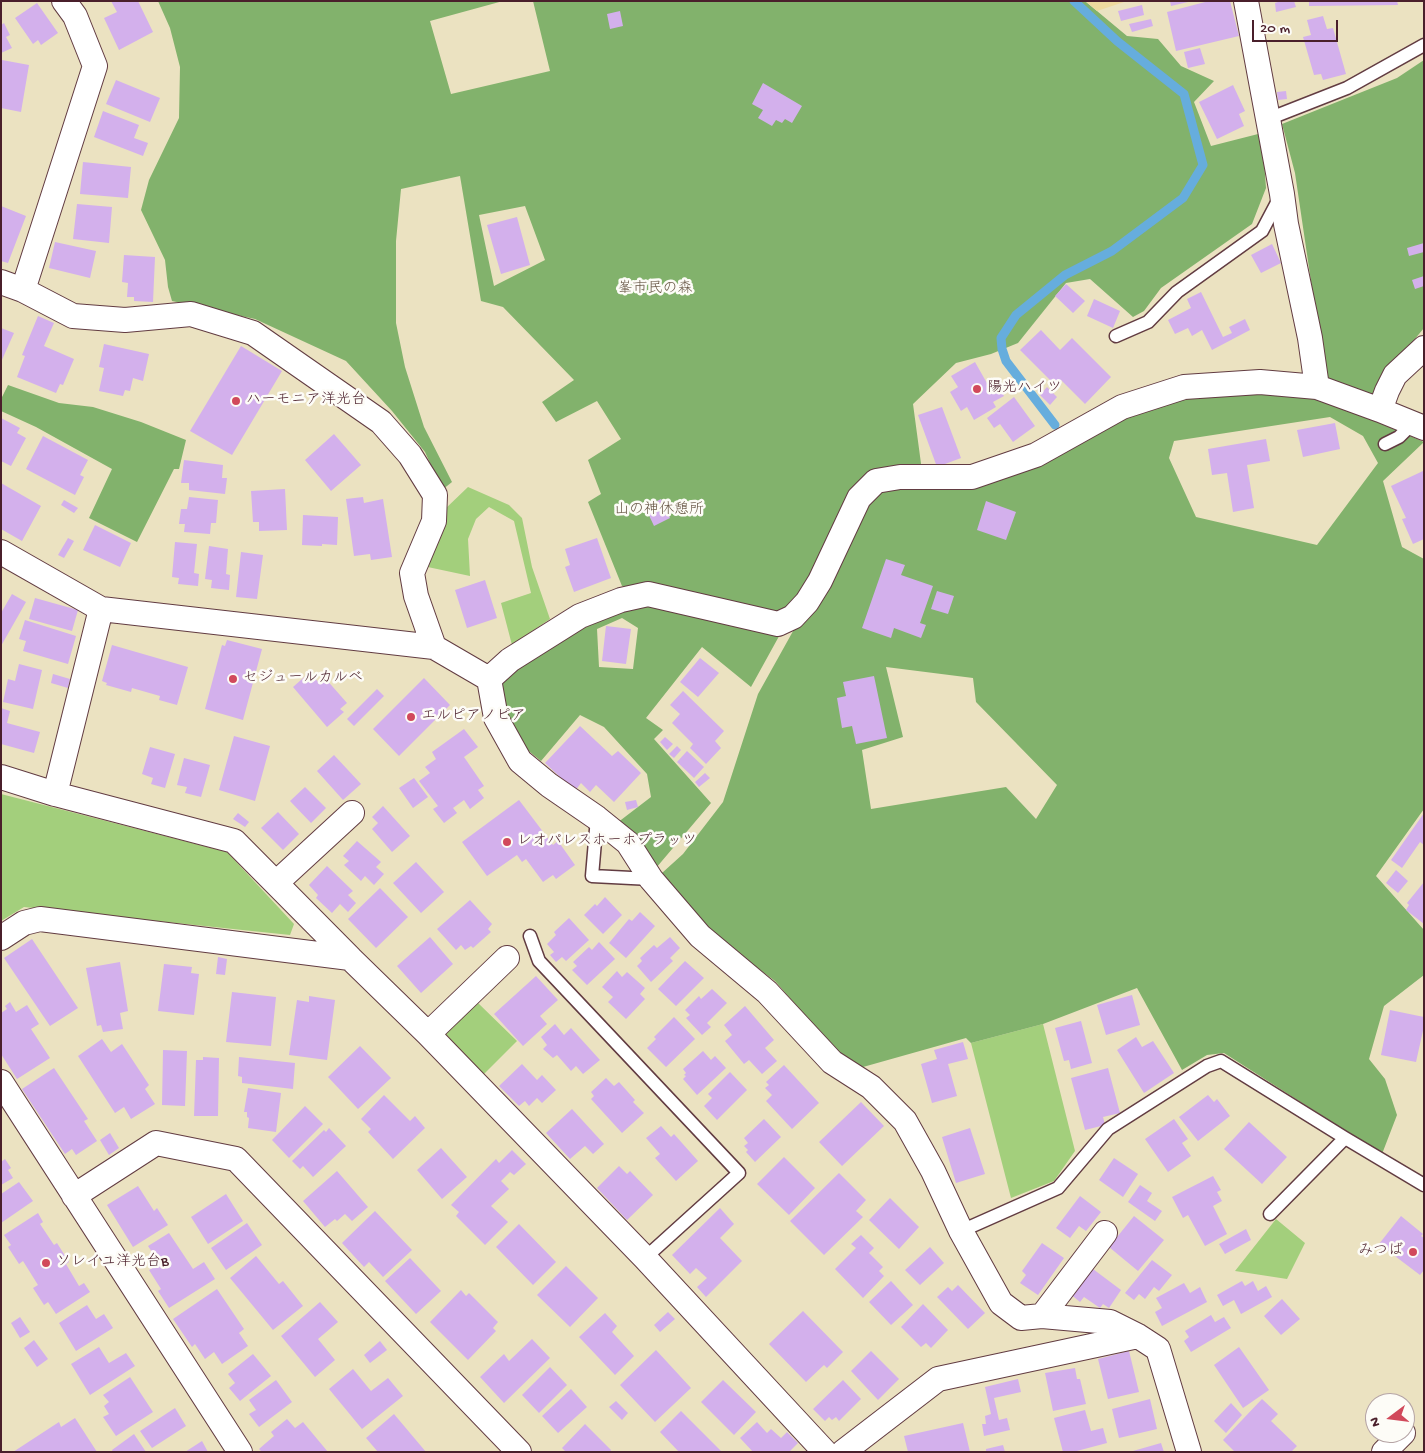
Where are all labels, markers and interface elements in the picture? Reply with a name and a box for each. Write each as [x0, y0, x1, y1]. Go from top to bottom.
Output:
scale bar [1255, 10, 1341, 42]
text: 20 m [1260, 20, 1290, 38]
park label: 峯市民の森 [618, 281, 692, 299]
place label: 陽光ハイツ [987, 380, 1062, 398]
marker: 陽光ハイツ [971, 383, 983, 395]
place label: ハーモニア洋光台 [246, 392, 366, 410]
marker: ハーモニア洋光台 [230, 395, 242, 407]
park label: 山の神休憩所 [614, 502, 704, 520]
place label: セジュールカルベ [243, 670, 363, 688]
marker: セジュールカルベ [227, 673, 239, 685]
place label: エルピアノピア [421, 708, 526, 726]
marker: エルピアノピア [405, 711, 417, 723]
place label: レオパレスホーホプラッツ [517, 833, 697, 851]
marker: レオパレスホーホプラッツ [501, 836, 513, 848]
place label: みつば [1358, 1243, 1403, 1261]
marker: みつば [1407, 1246, 1419, 1258]
place label: ソレイユ洋光台B [56, 1254, 169, 1272]
marker: ソレイユ洋光台B [40, 1257, 52, 1269]
north arrow [1365, 1393, 1415, 1443]
text: N [1367, 1415, 1385, 1428]

